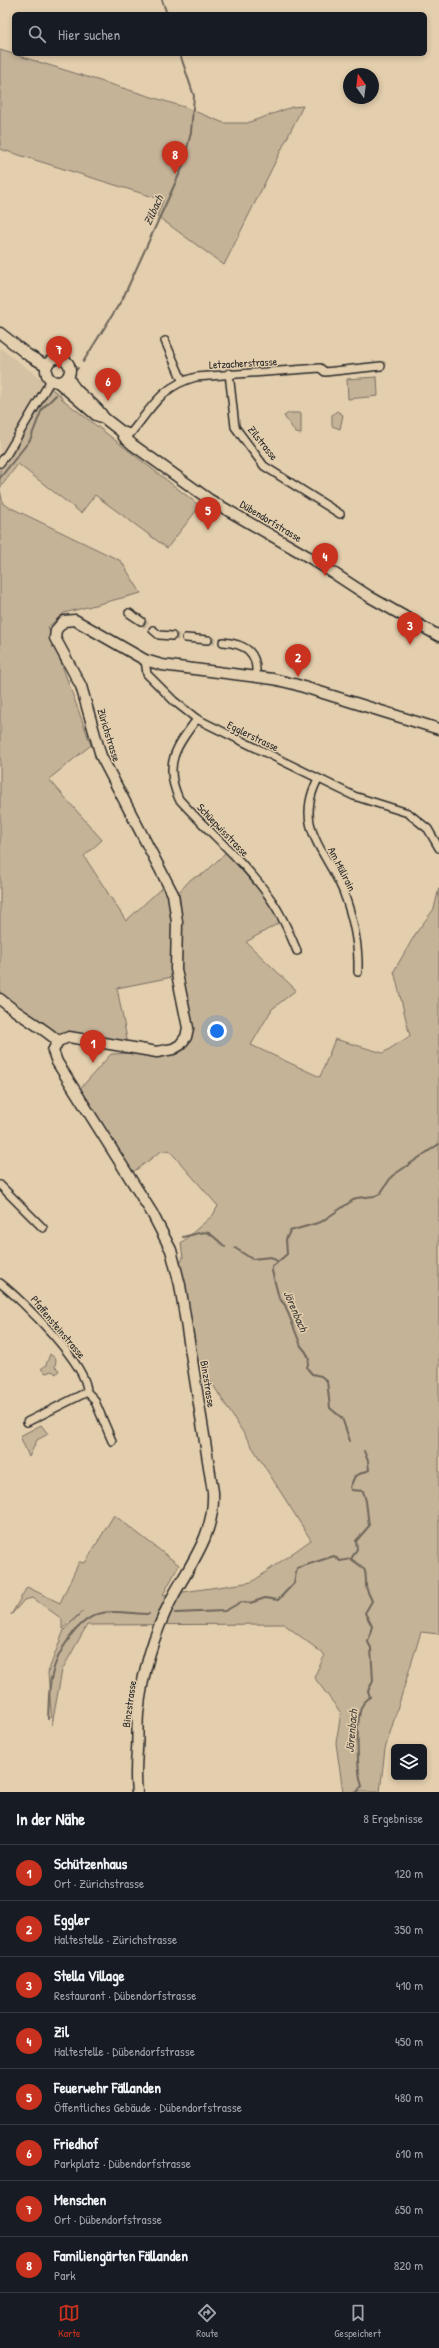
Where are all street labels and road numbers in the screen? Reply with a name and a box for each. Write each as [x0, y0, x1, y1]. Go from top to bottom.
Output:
street label: Letzacherstrasse [209, 354, 278, 372]
street label: Zilstrasse [245, 423, 282, 464]
street label: Dübendorfstrasse [237, 497, 305, 545]
street label: Zürichstrasse [94, 707, 124, 764]
street label: Egglerstrasse [225, 718, 282, 755]
street label: Schüepwisstrasse [194, 800, 252, 860]
street label: Am Mülirain [325, 845, 359, 893]
street label: Pfaffensteinstrasse [28, 1293, 89, 1362]
street label: Binzstrasse [197, 1360, 219, 1409]
street label: Binzstrasse [119, 1679, 139, 1728]

